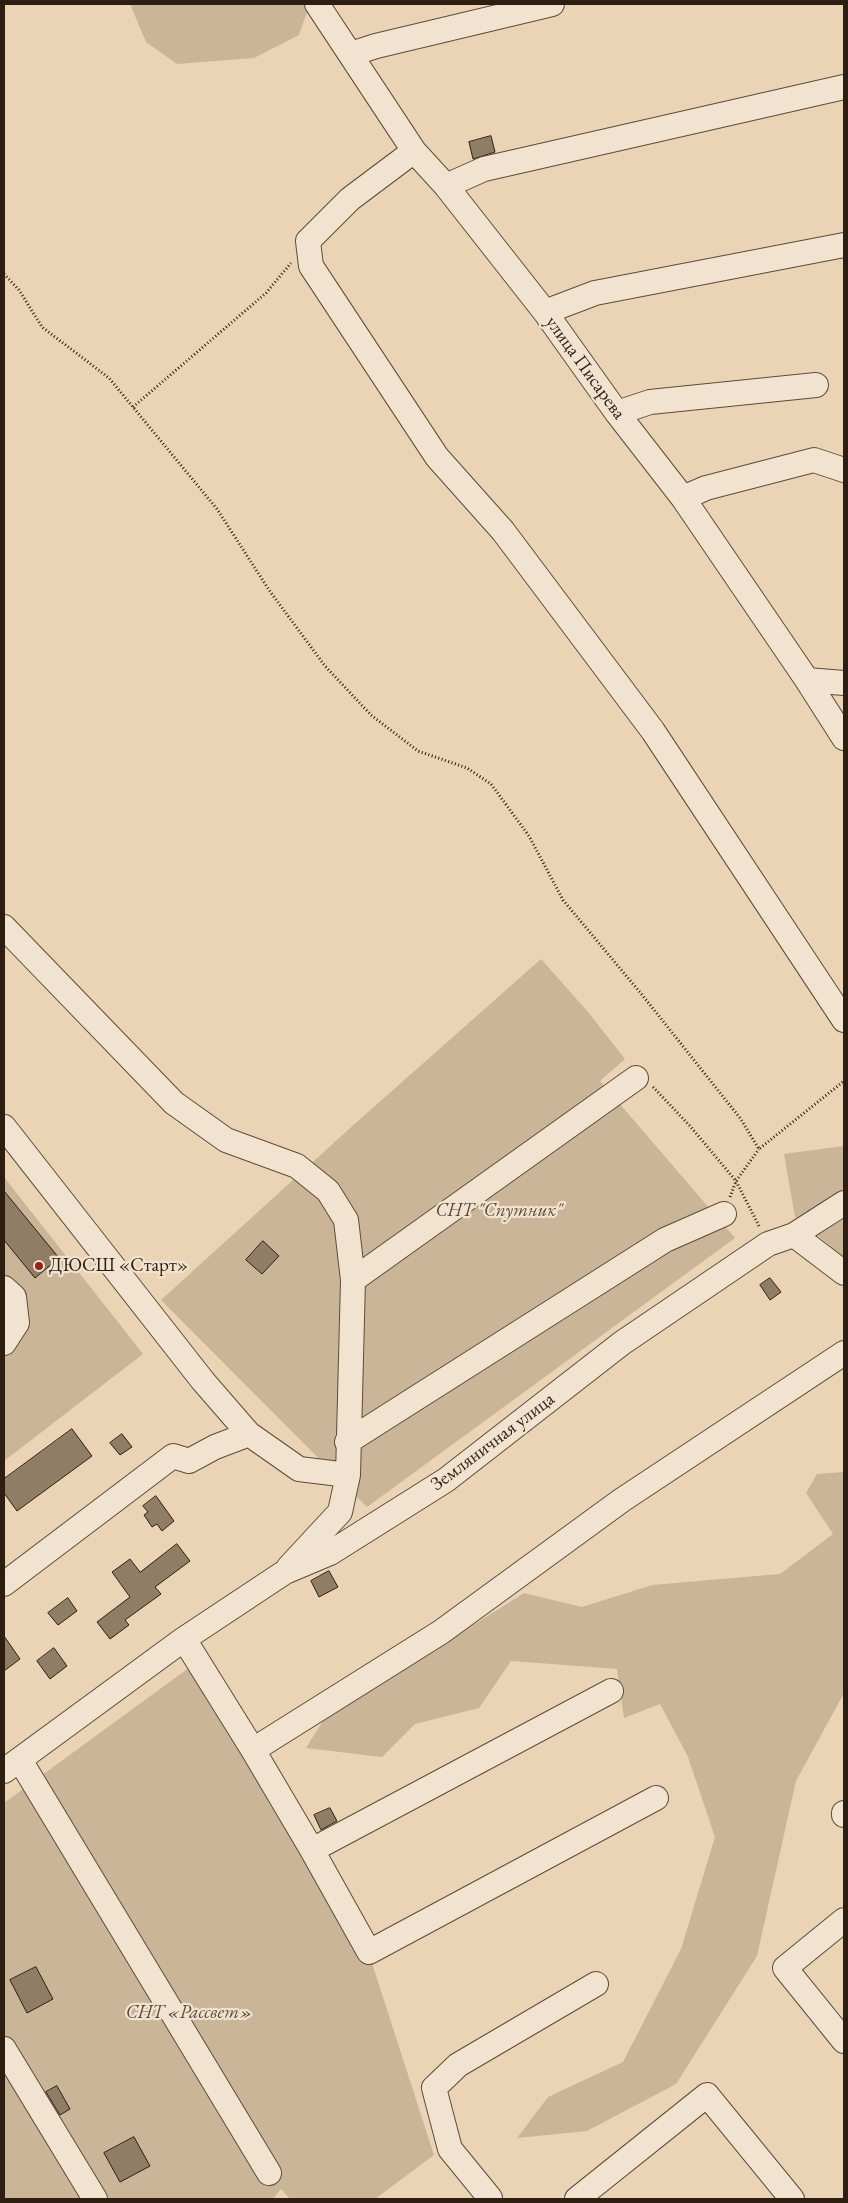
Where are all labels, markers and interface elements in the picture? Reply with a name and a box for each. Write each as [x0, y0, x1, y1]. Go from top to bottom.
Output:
street label: улица Писарева [540, 312, 630, 424]
park label: СНТ "Спутник" [436, 1200, 562, 1222]
place label: ДЮСШ «Старт» [49, 1255, 188, 1277]
marker: ДЮСШ «Старт» [33, 1260, 45, 1272]
street label: Земляничная улица [427, 1388, 559, 1496]
park label: СНТ «Рассвет» [126, 2002, 252, 2024]

